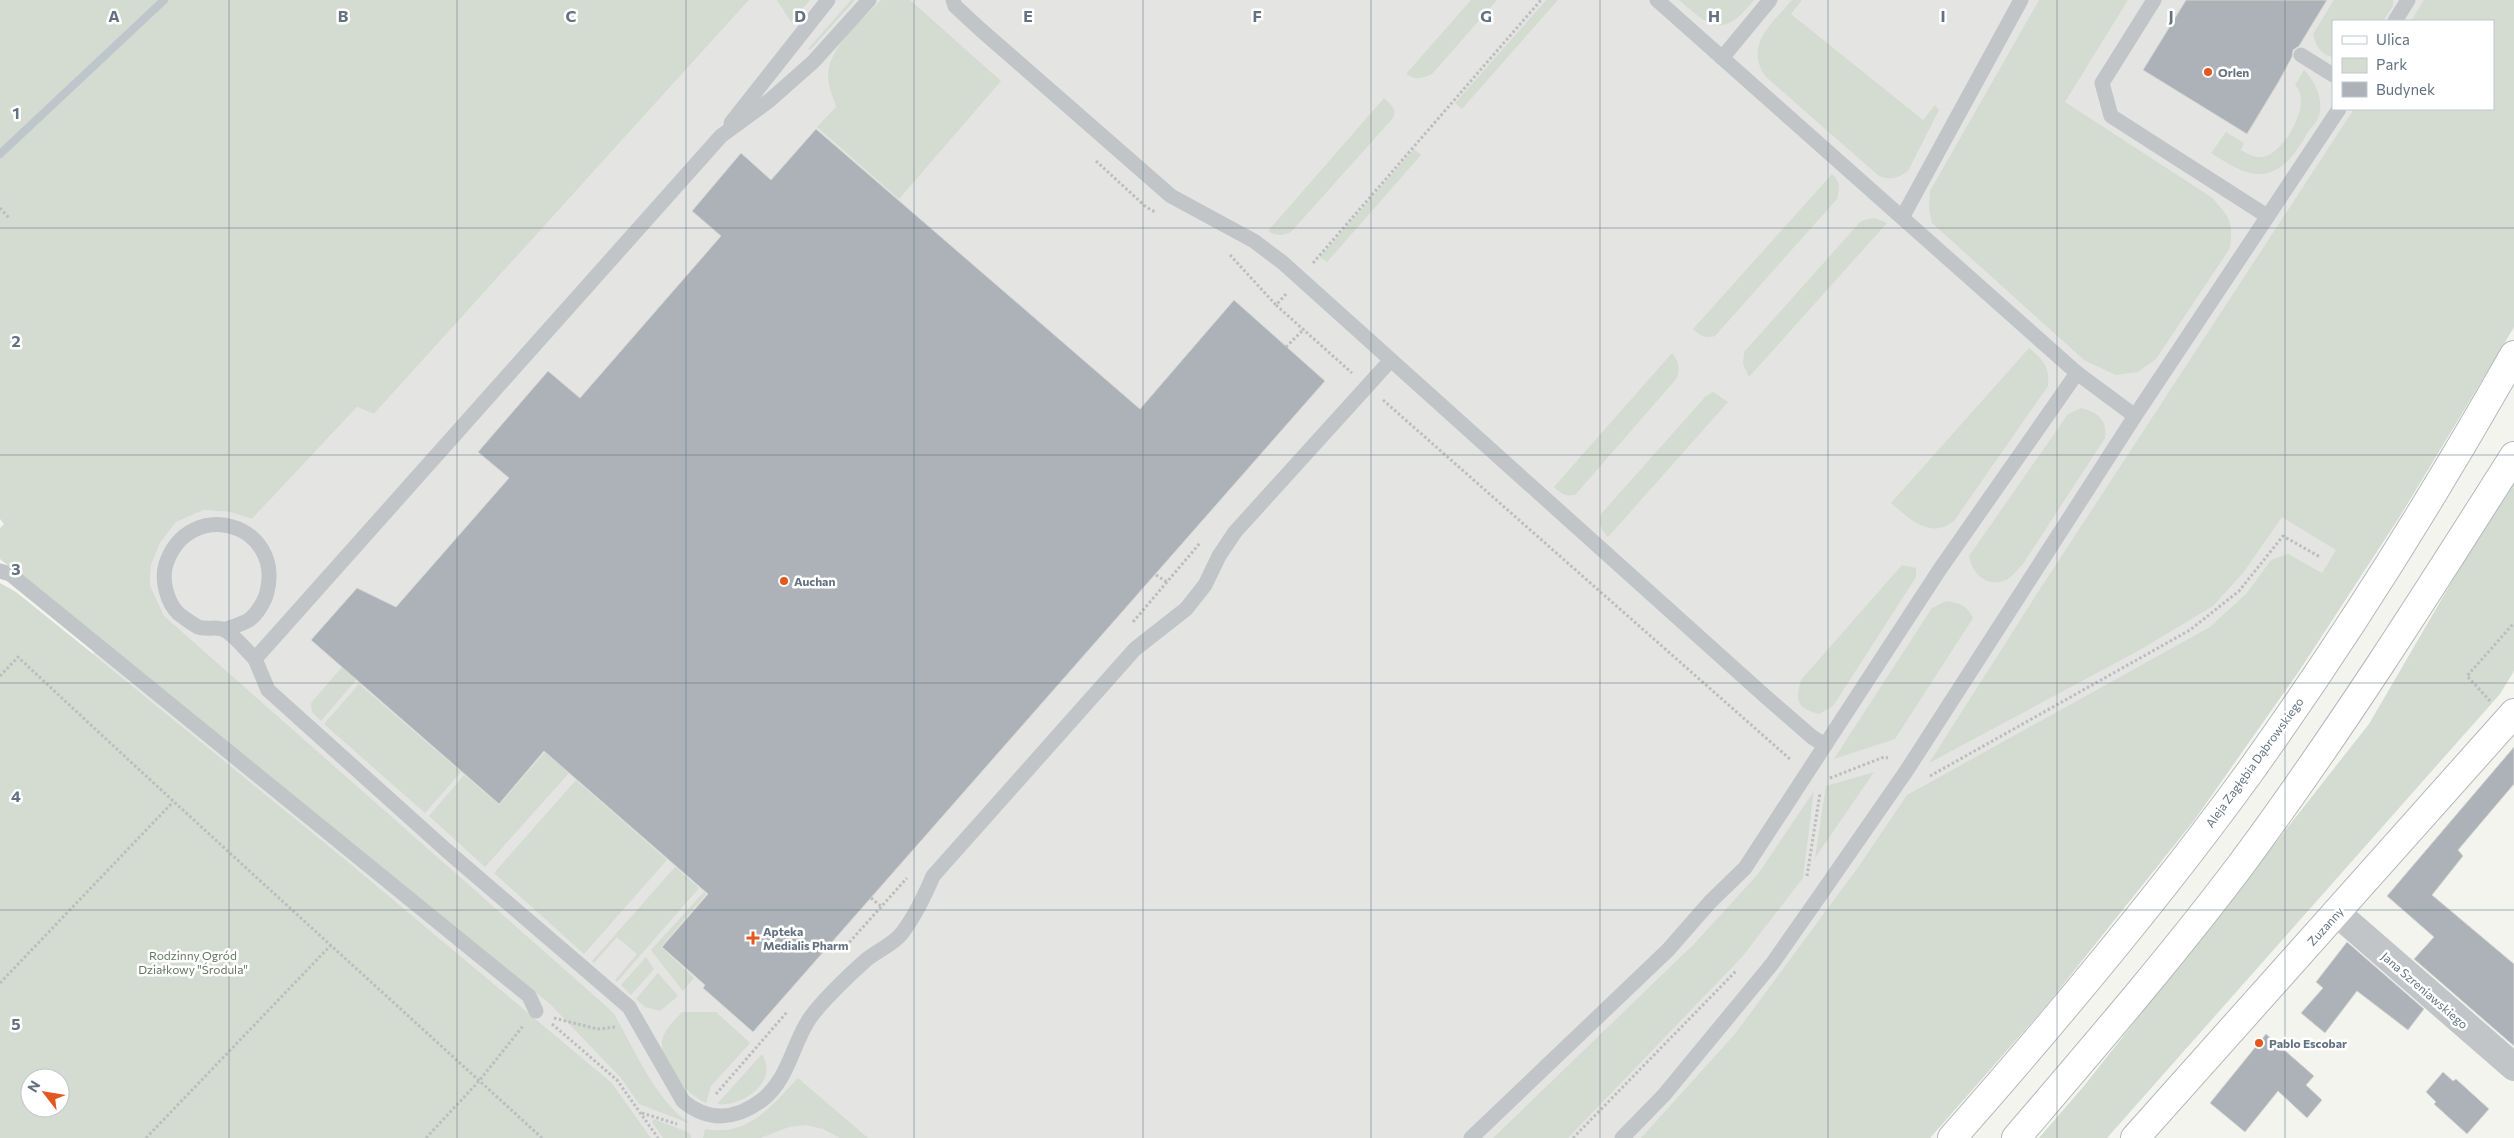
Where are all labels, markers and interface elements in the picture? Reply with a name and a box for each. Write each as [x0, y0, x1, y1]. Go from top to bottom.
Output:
text: A [108, 6, 120, 25]
text: B [338, 6, 349, 25]
text: C [566, 6, 577, 25]
text: D [794, 6, 806, 25]
text: E [1023, 6, 1033, 25]
text: F [1252, 6, 1262, 25]
text: G [1480, 6, 1492, 25]
text: H [1708, 6, 1720, 25]
text: I [1940, 6, 1946, 25]
text: J [2168, 6, 2174, 25]
legend [2332, 20, 2494, 110]
text: Ulica [2376, 30, 2410, 48]
text: Park [2376, 55, 2407, 73]
place label: Orlen [2218, 65, 2249, 79]
marker: Orlen [2202, 66, 2214, 78]
text: Budynek [2376, 80, 2435, 98]
text: 1 [12, 103, 20, 122]
text: 2 [11, 331, 21, 350]
text: 3 [11, 559, 21, 578]
place label: Auchan [794, 574, 835, 588]
marker: Auchan [778, 575, 790, 587]
street label: Aleja Zagłębia Dąbrowskiego [2202, 694, 2306, 830]
text: 4 [11, 786, 21, 805]
street label: Zuzanny [2304, 904, 2346, 948]
place label: Apteka Medialis Pharm [763, 924, 848, 952]
marker: Apteka Medialis Pharm [747, 932, 759, 944]
park label: Rodzinny Ogród Działkowy "Środula" [138, 948, 248, 976]
street label: Jana Szreniawskiego [2378, 949, 2471, 1032]
text: 5 [11, 1014, 21, 1033]
place label: Pablo Escobar [2269, 1036, 2347, 1050]
marker: Pablo Escobar [2253, 1037, 2265, 1049]
north arrow [20, 1068, 70, 1118]
text: N [23, 1077, 43, 1095]

